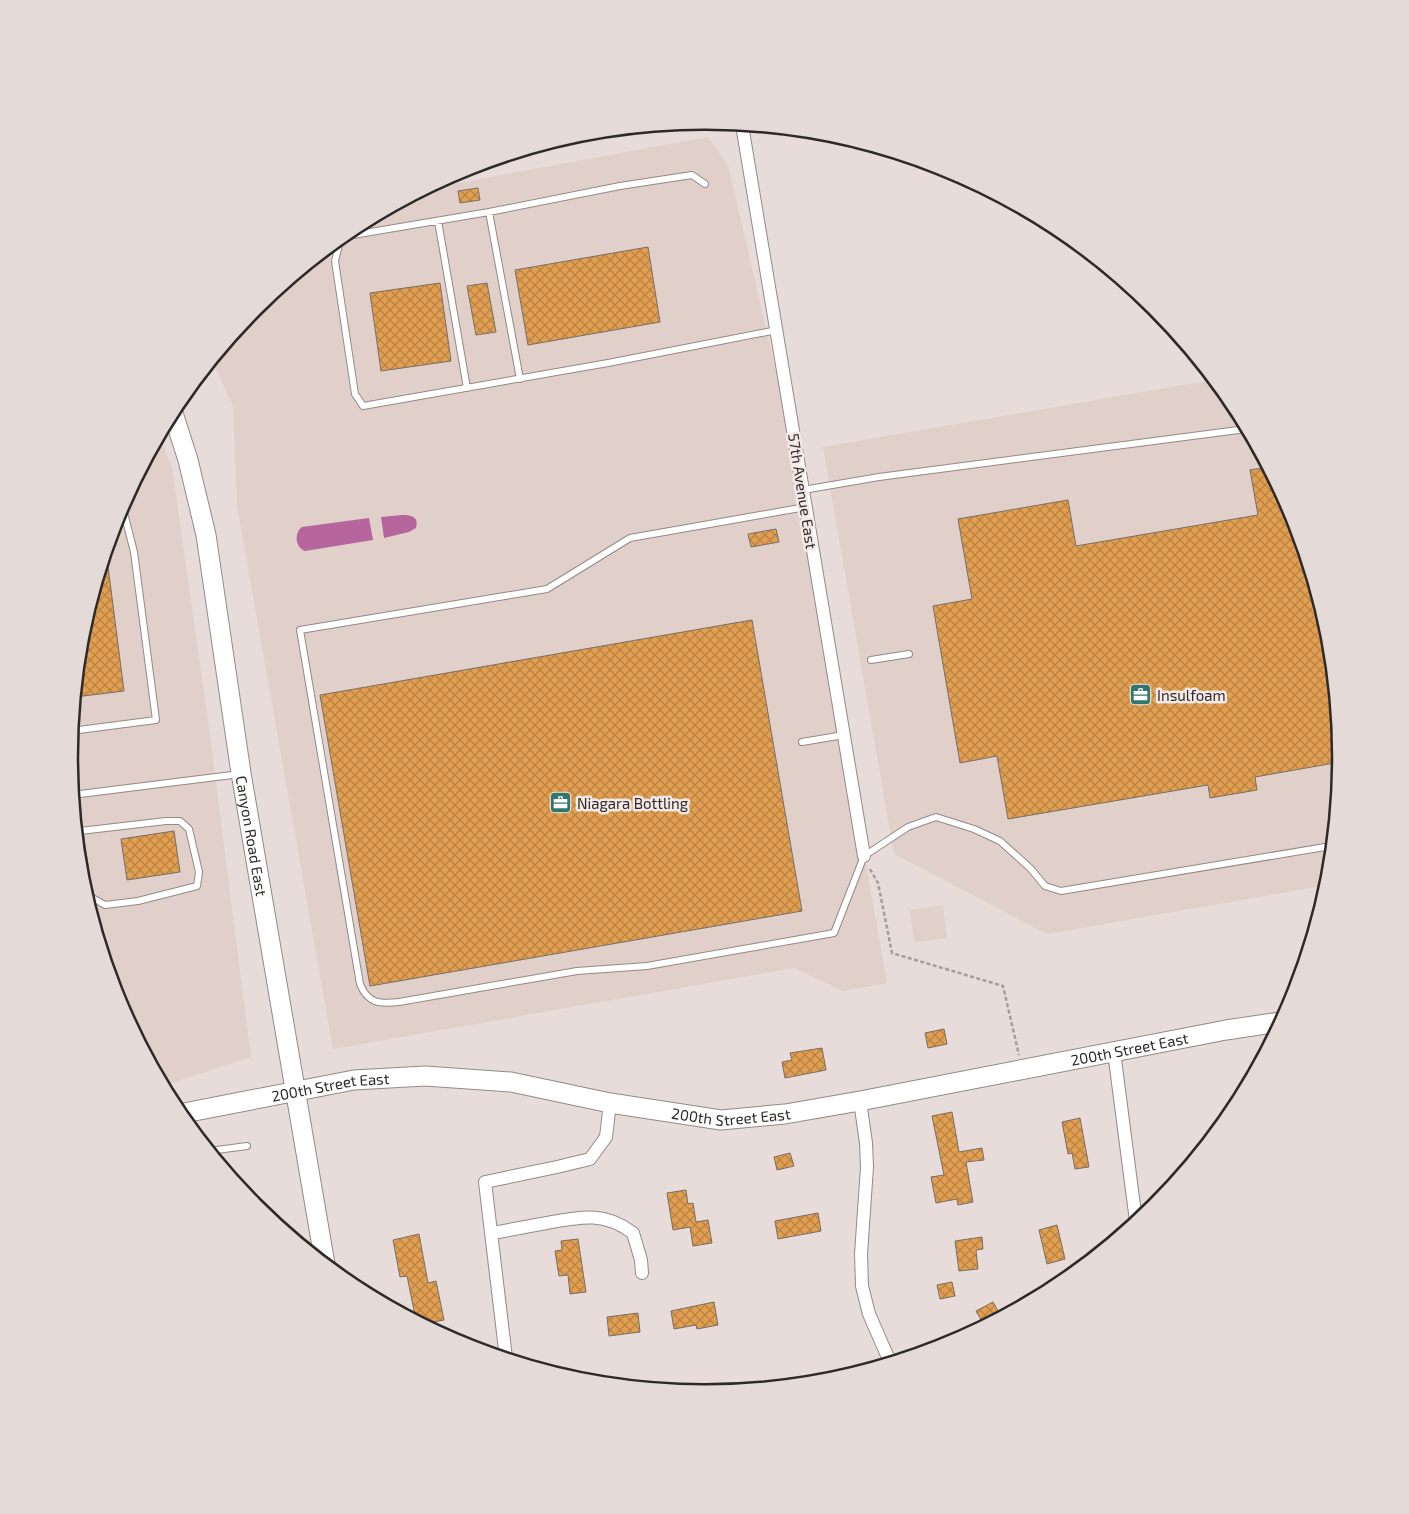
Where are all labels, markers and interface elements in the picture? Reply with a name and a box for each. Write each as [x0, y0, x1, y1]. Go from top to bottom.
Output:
street label: 57th Avenue East [785, 432, 821, 550]
office icon: Insulfoam [1129, 683, 1153, 707]
place label: Insulfoam [1157, 686, 1226, 704]
street label: Canyon Road East [233, 774, 271, 898]
office icon: Niagara Bottling [549, 791, 573, 815]
place label: Niagara Bottling [577, 794, 689, 812]
street label: 200th Street East [1069, 1028, 1190, 1069]
street label: 200th Street East [270, 1069, 390, 1105]
street label: 200th Street East [670, 1104, 792, 1129]

